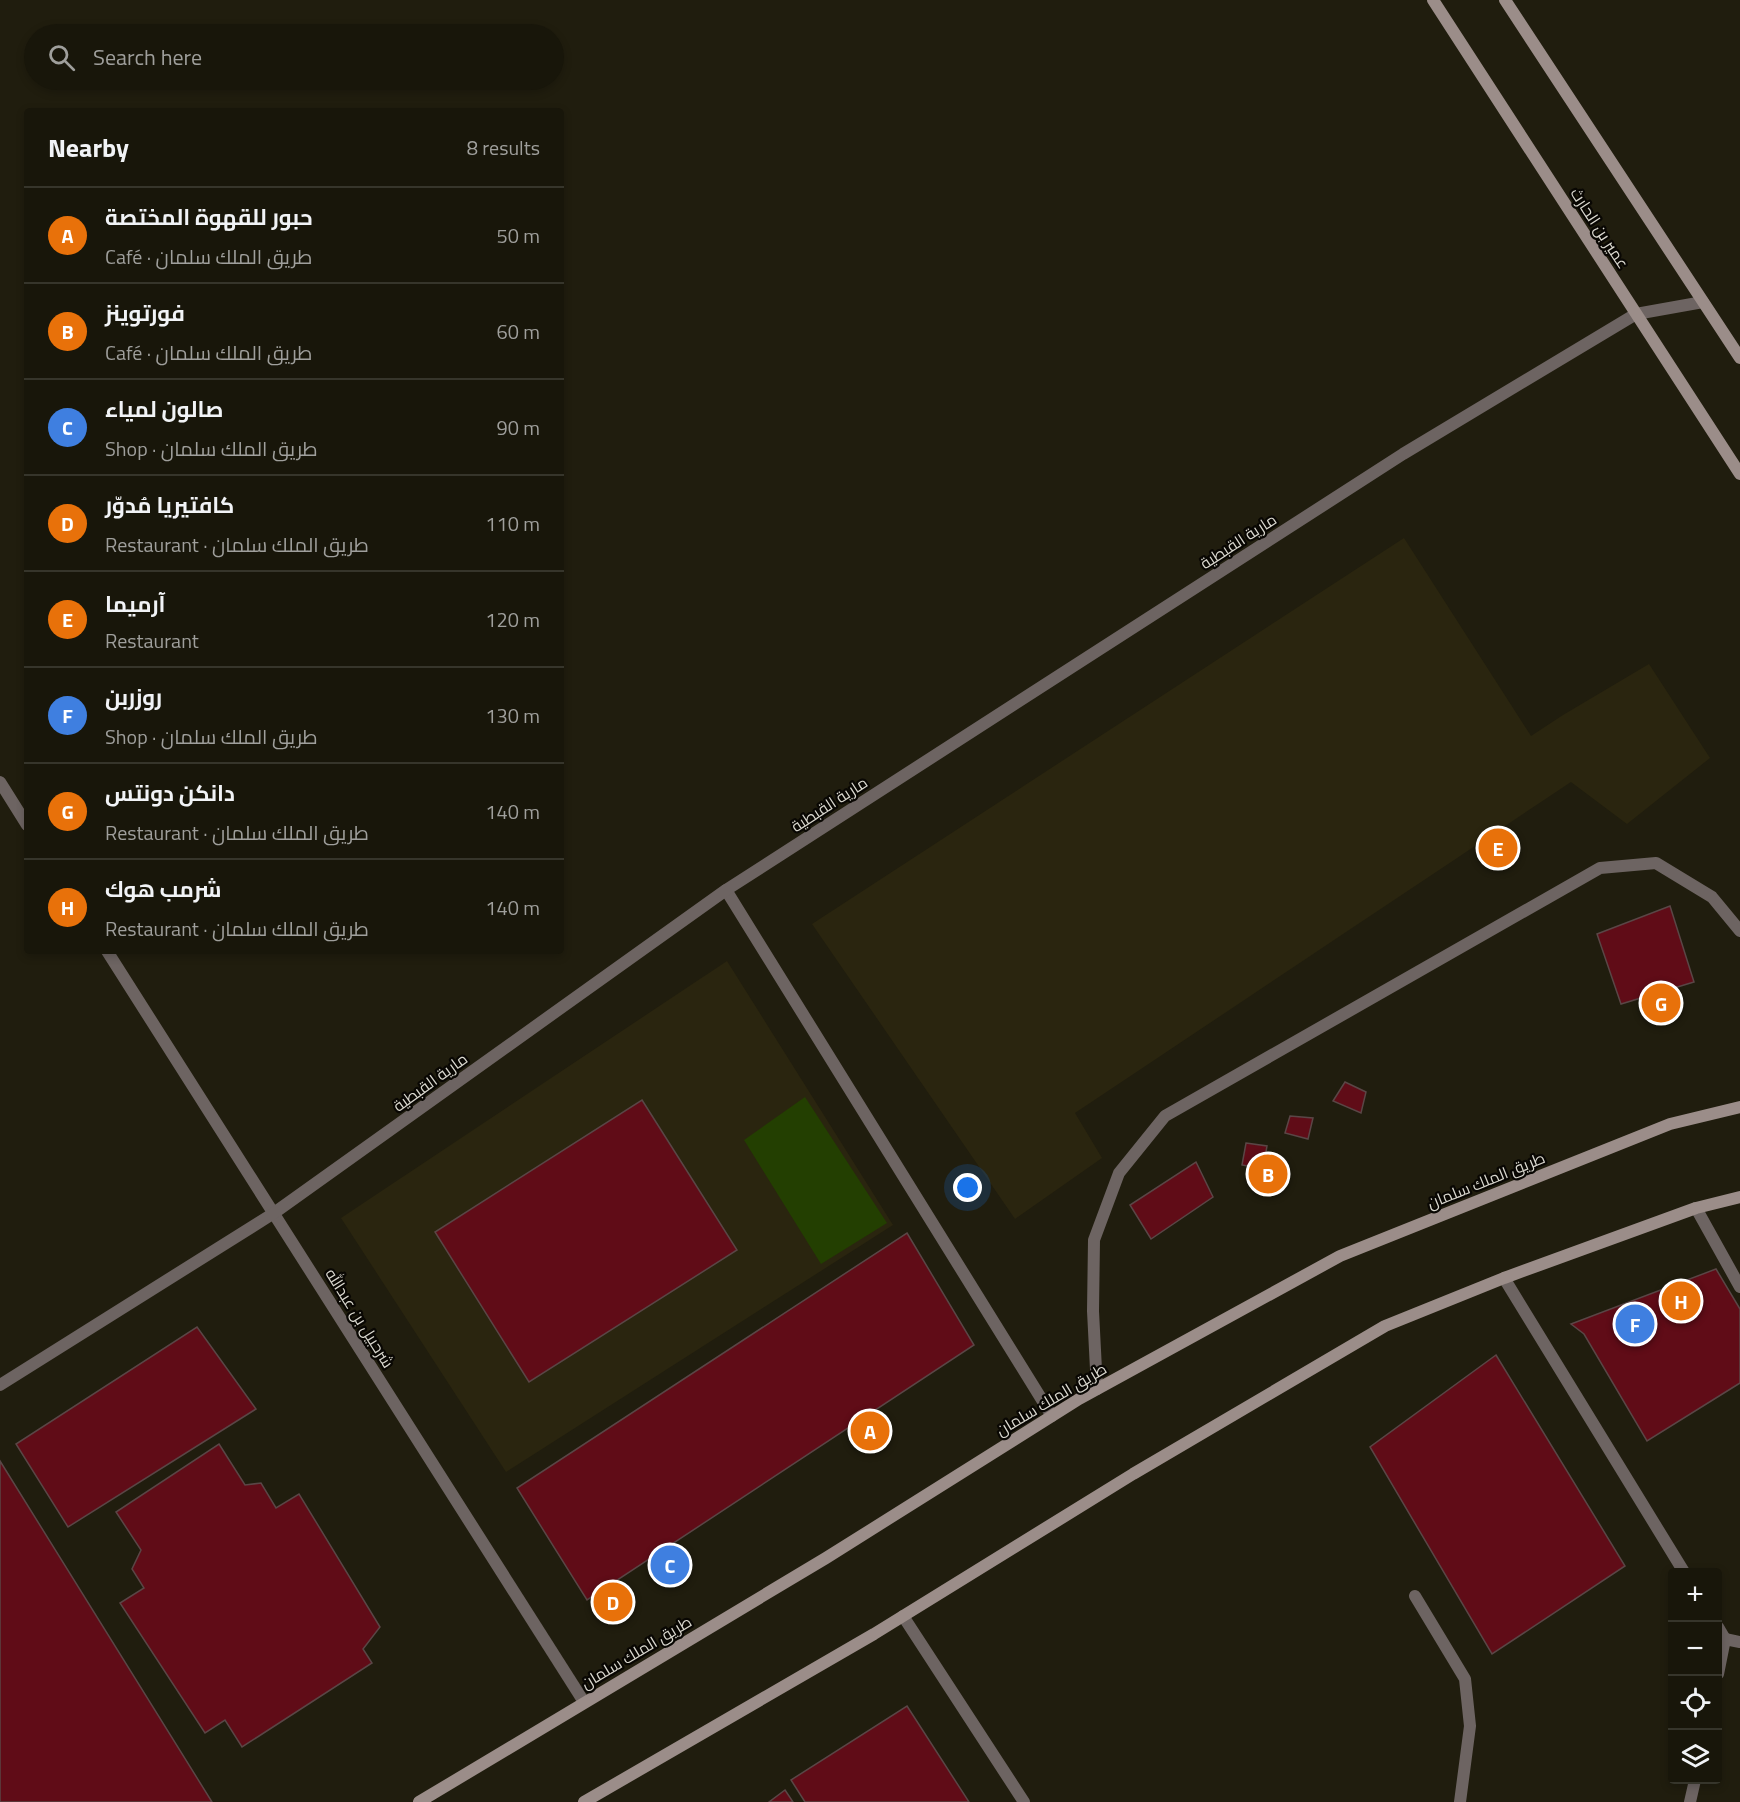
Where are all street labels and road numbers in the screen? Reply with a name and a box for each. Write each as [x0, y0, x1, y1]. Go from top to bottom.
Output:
street label: عمير بن الحارث [1565, 183, 1635, 273]
street label: مارية القبطية [1195, 507, 1281, 575]
street label: مارية القبطية [786, 770, 872, 838]
street label: مارية القبطية [388, 1047, 472, 1117]
street label: طريق الملك سلمان [1423, 1145, 1549, 1215]
street label: شرحبيل بن عبدالله [320, 1263, 400, 1373]
street label: طريق الملك سلمان [991, 1356, 1111, 1442]
street label: طريق الملك سلمان [576, 1609, 696, 1695]

